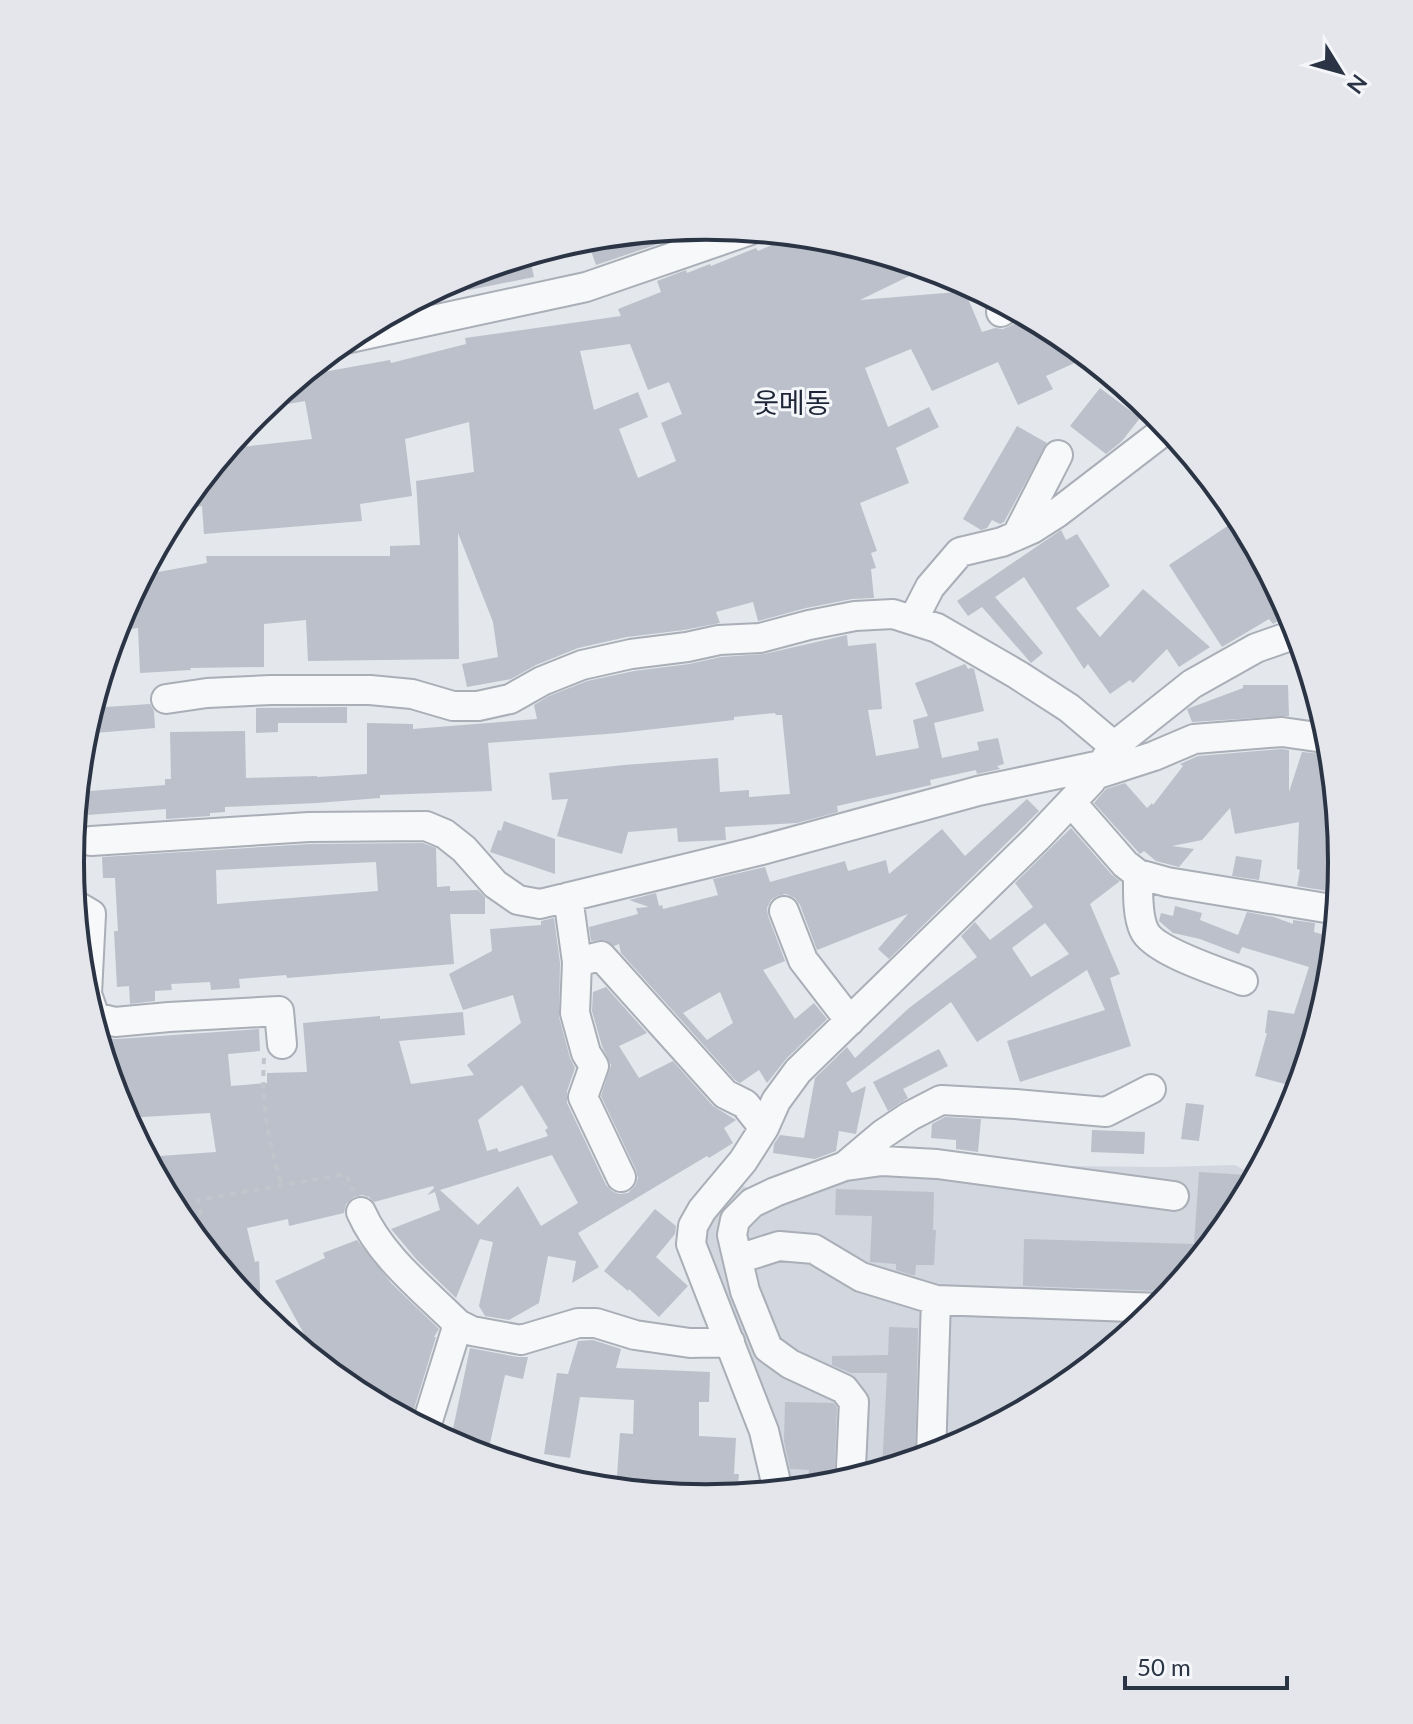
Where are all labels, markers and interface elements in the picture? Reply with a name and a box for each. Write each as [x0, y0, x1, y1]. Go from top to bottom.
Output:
north arrow [1301, 32, 1381, 112]
text: N [1341, 69, 1373, 99]
district label: 웃메동 [753, 385, 831, 419]
scale bar [1125, 1640, 1287, 1690]
text: 50 m [1137, 1652, 1191, 1681]

